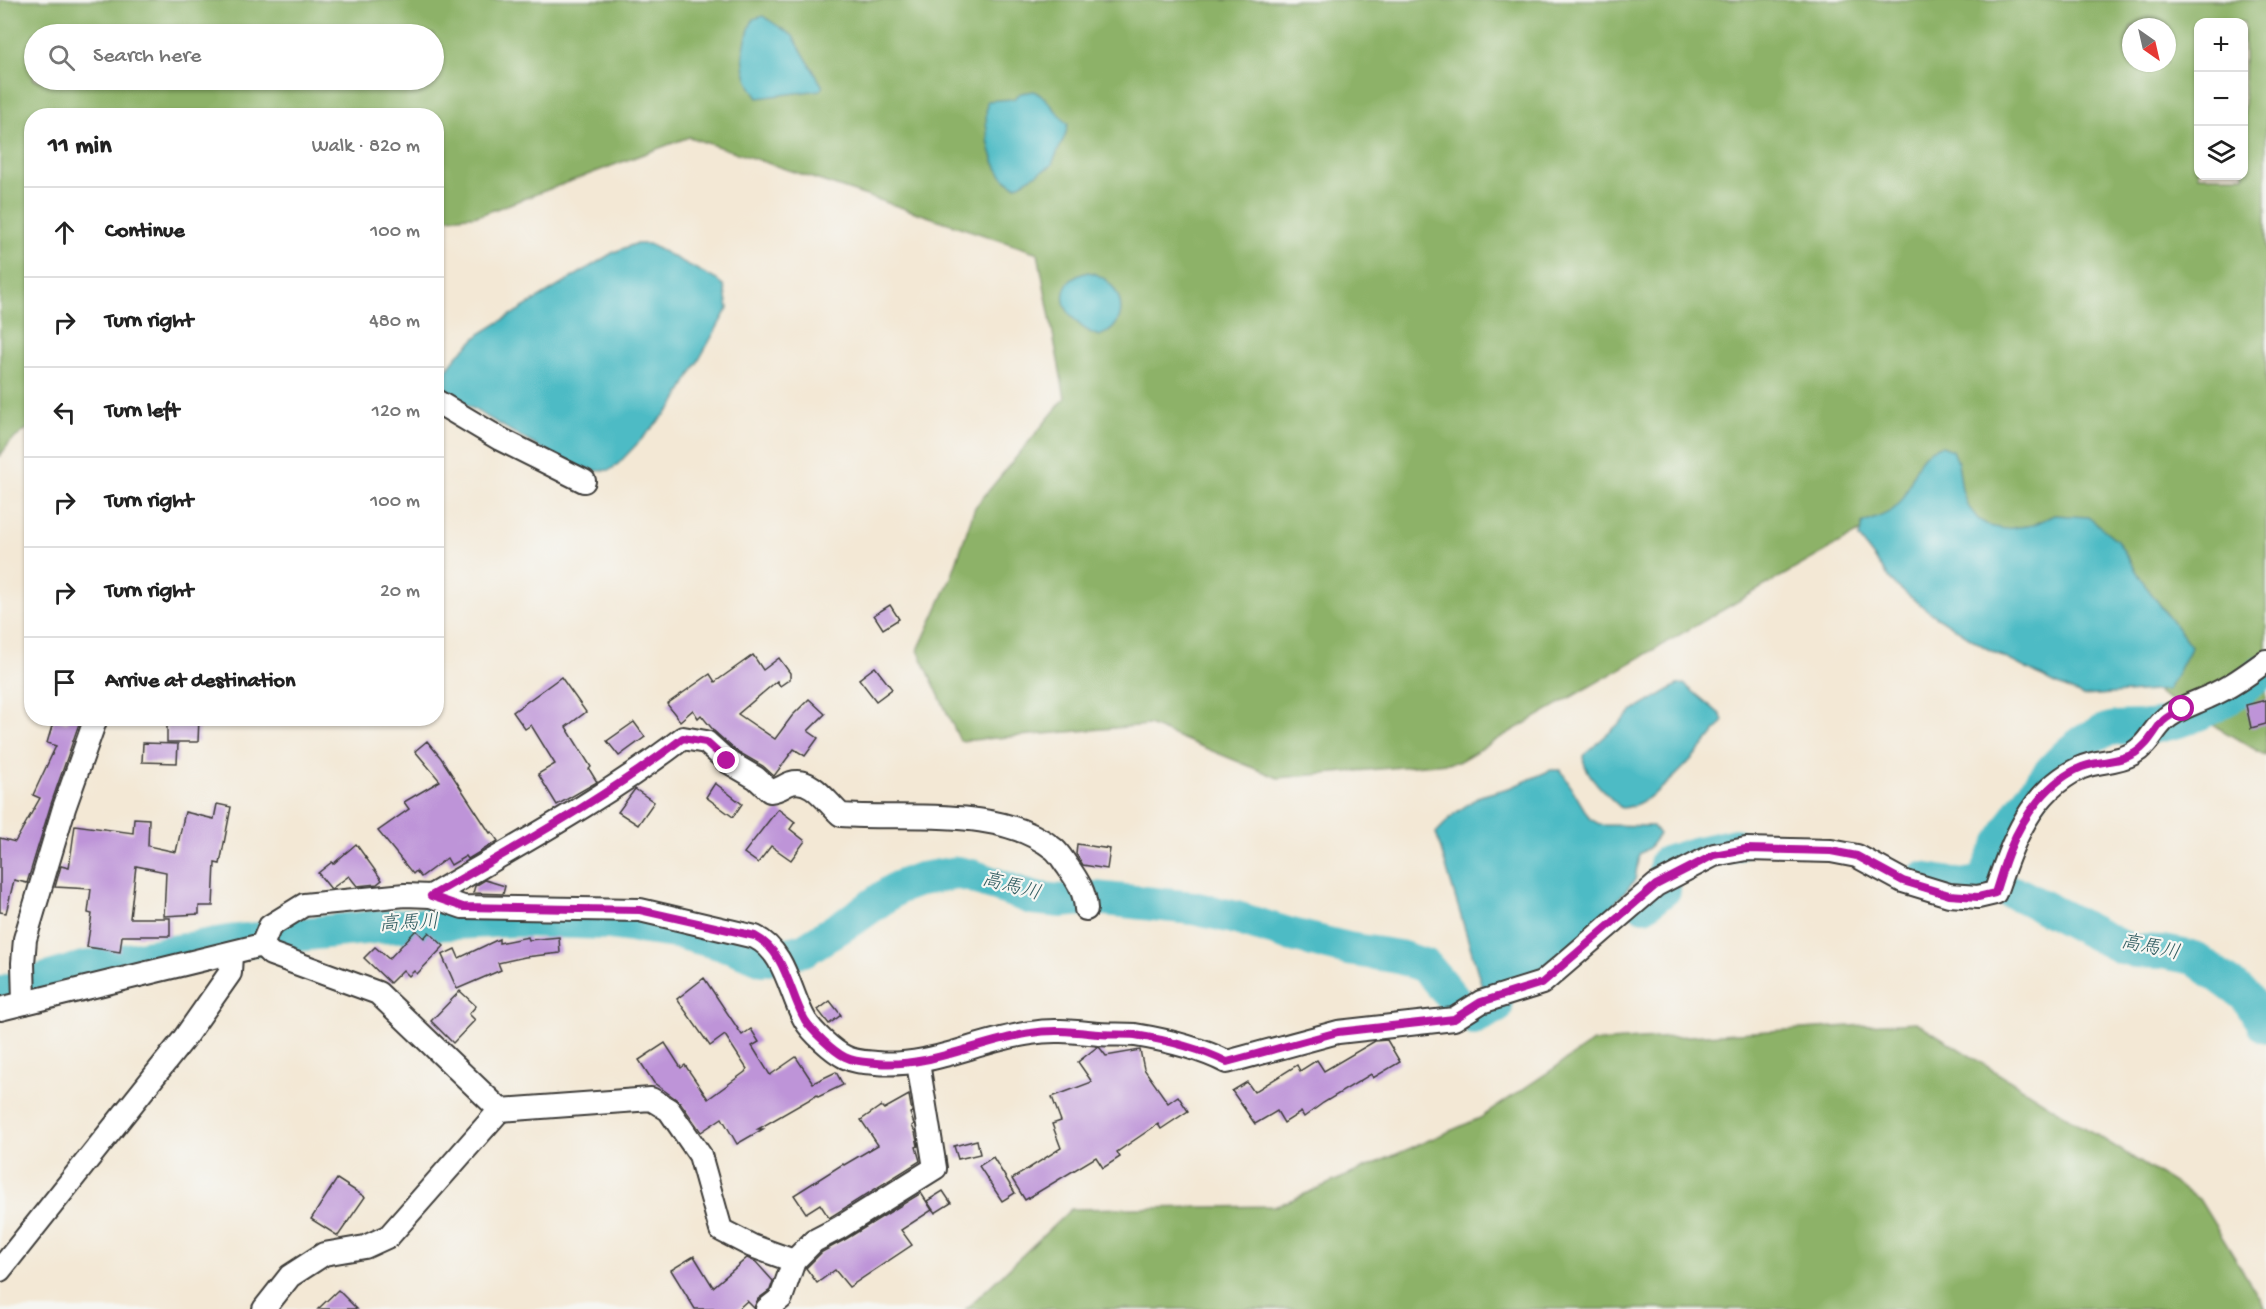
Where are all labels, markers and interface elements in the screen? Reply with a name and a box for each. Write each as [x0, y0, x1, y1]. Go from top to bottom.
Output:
north arrow [2122, 18, 2176, 72]
map controls [2194, 18, 2248, 180]
button: + [2194, 18, 2248, 72]
search box [24, 24, 444, 90]
icon: search [45, 41, 78, 74]
text: Search here [93, 44, 201, 70]
button: − [2194, 72, 2248, 126]
button: layers [2194, 126, 2248, 180]
text: 11 min [48, 132, 112, 163]
text: Walk · 820 m [312, 136, 420, 159]
icon: ahead [48, 216, 81, 249]
text: Continue [105, 219, 185, 245]
text: 100 m [370, 221, 420, 244]
icon: right [48, 306, 81, 339]
text: Turn right [105, 309, 193, 335]
text: 480 m [369, 311, 420, 334]
icon: left [48, 396, 81, 429]
text: Turn left [105, 399, 179, 425]
text: 120 m [372, 401, 420, 424]
icon: right [48, 486, 81, 519]
text: Turn right [105, 489, 193, 515]
text: 100 m [370, 491, 420, 514]
icon: right [48, 576, 81, 609]
text: Turn right [105, 579, 193, 605]
text: 20 m [380, 581, 420, 604]
icon: arrive [48, 666, 81, 699]
text: Arrive at destination [105, 669, 295, 695]
route start [2168, 695, 2194, 721]
route end [713, 747, 739, 773]
water label: 高馬川 [979, 867, 1043, 907]
water label: 高馬川 [378, 910, 440, 938]
water label: 高馬川 [2118, 930, 2182, 966]

